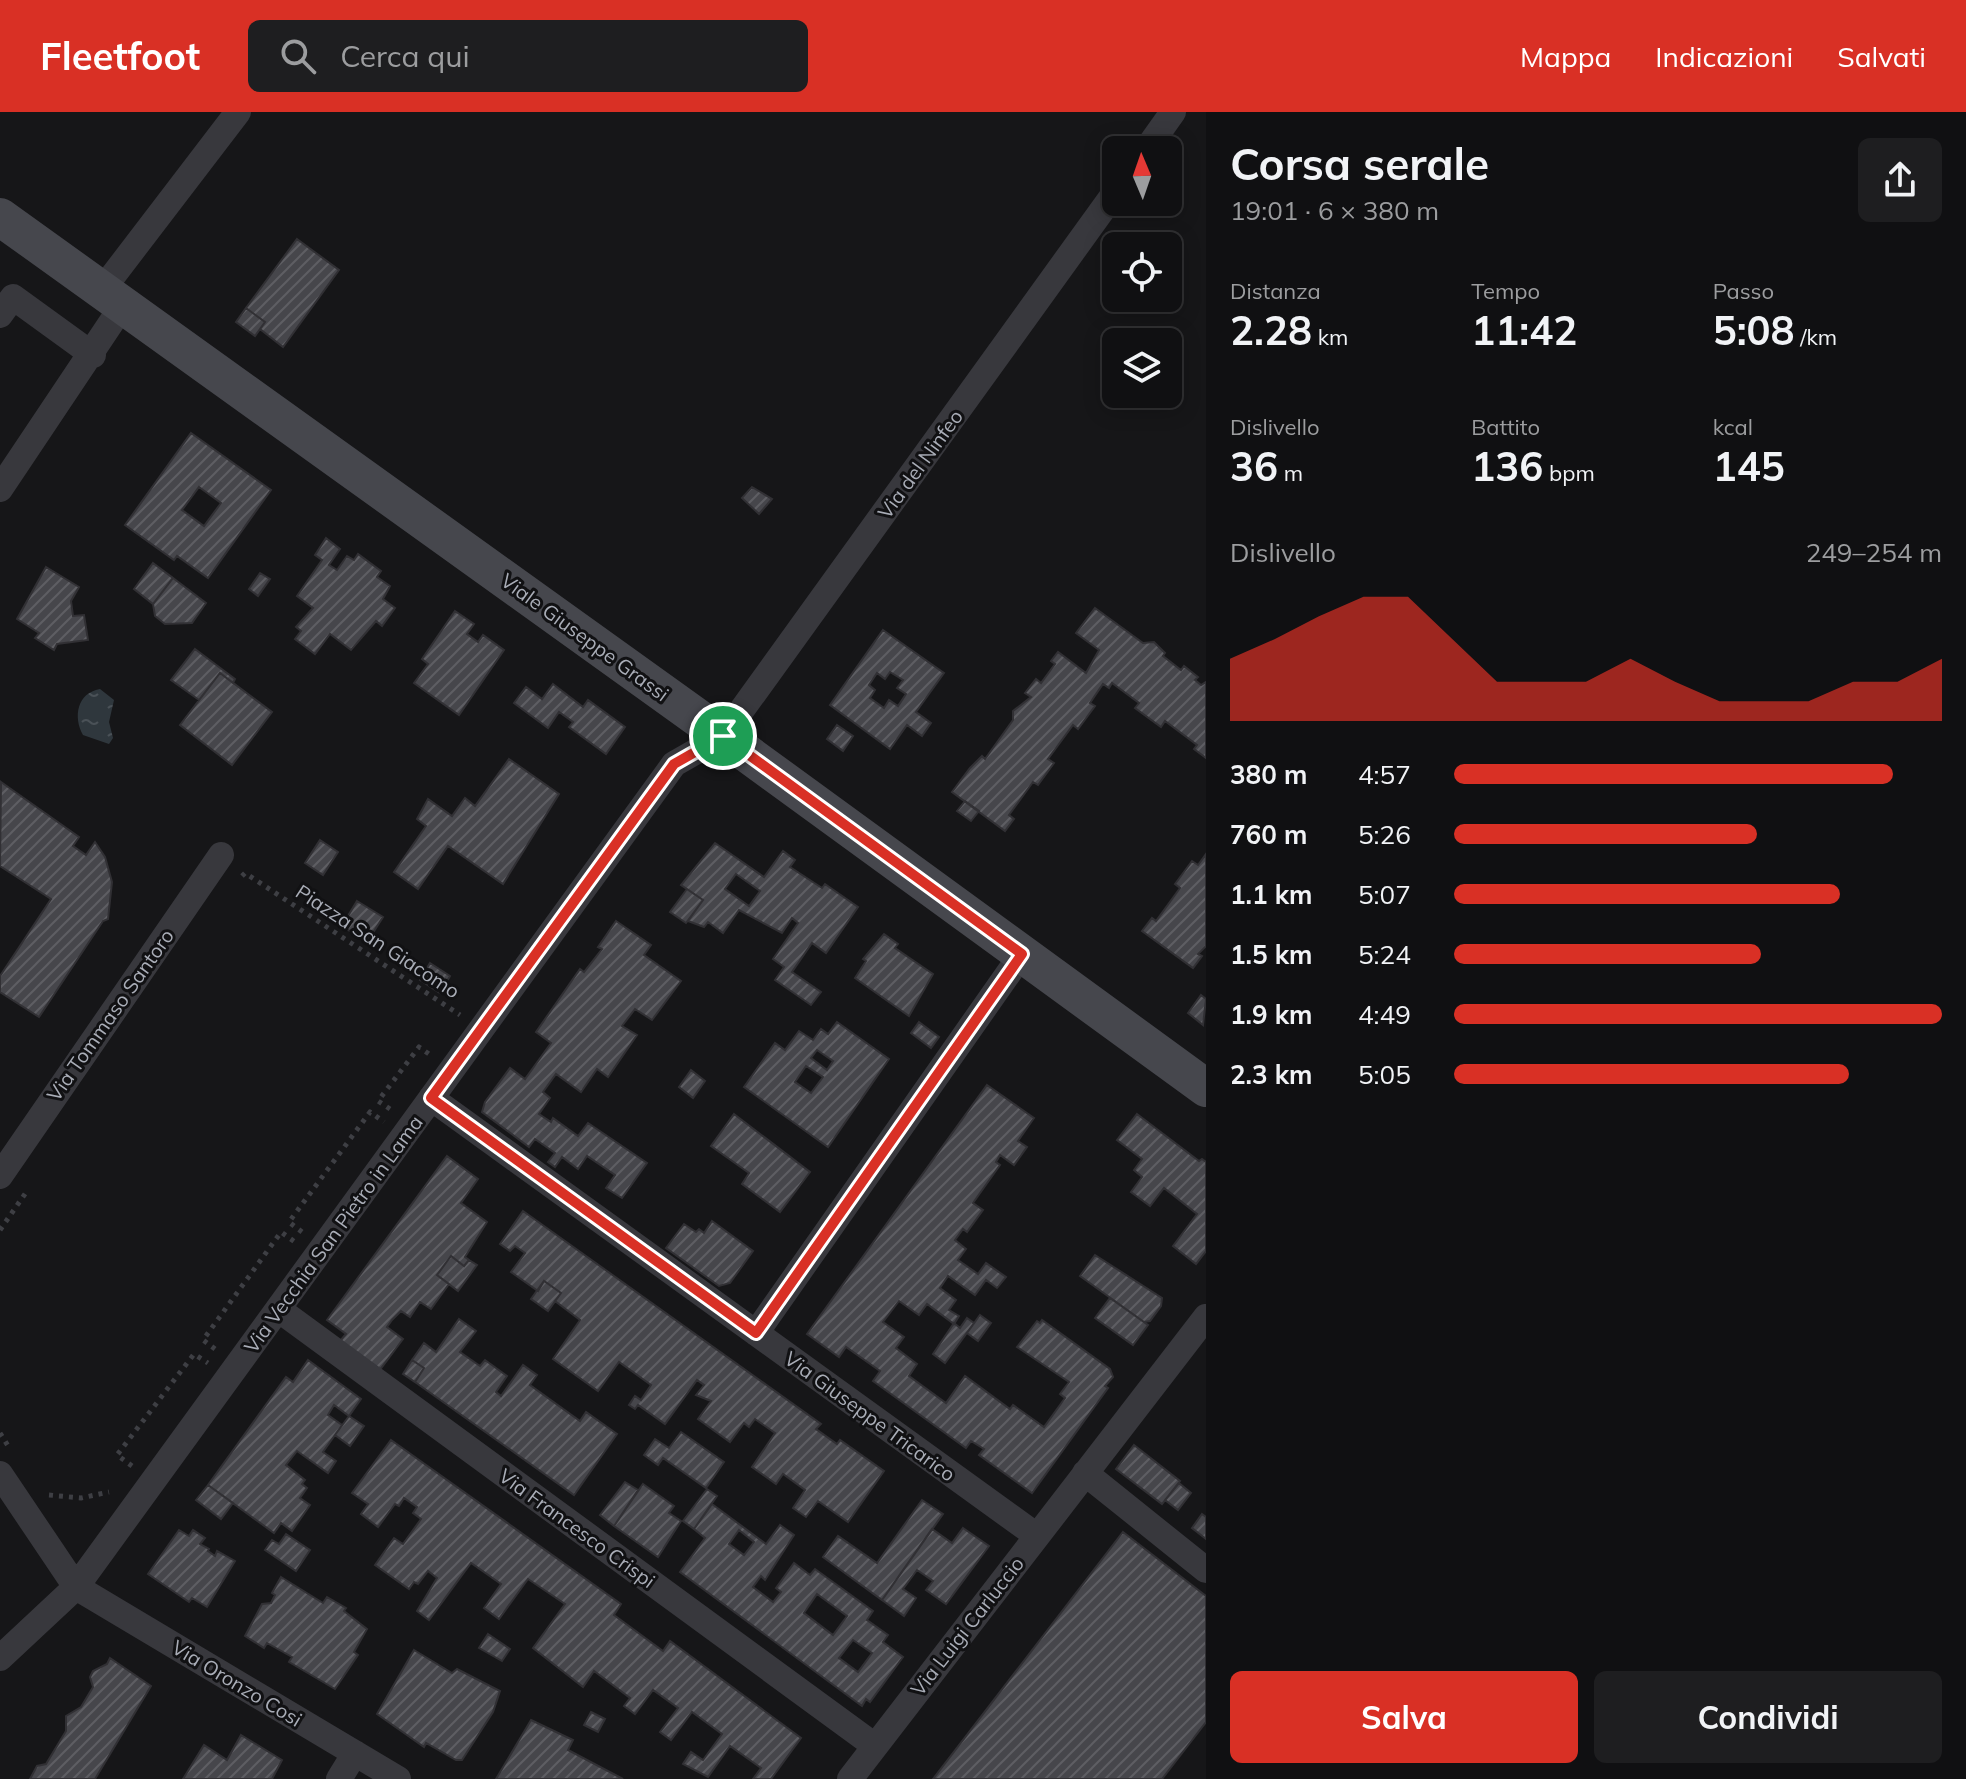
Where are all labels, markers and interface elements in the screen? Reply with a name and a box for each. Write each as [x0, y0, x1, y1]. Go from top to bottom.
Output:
search box [248, 20, 808, 92]
text: Fleetfoot [40, 32, 200, 80]
icon: search [276, 34, 320, 78]
text: Cerca qui [340, 37, 470, 75]
text: Mappa [1520, 39, 1611, 74]
text: Indicazioni [1655, 39, 1793, 74]
text: Salvati [1837, 39, 1926, 74]
north arrow [1102, 136, 1182, 216]
map controls [1102, 136, 1182, 408]
text: Corsa serale [1230, 136, 1489, 191]
button: share [1858, 138, 1942, 222]
text: 19:01 · 6 × 380 m [1230, 194, 1439, 227]
button: locate [1102, 232, 1182, 312]
text: Distanza [1230, 277, 1321, 305]
text: Tempo [1471, 277, 1540, 305]
text: Passo [1713, 277, 1774, 305]
text: 2.28 [1230, 305, 1312, 355]
text: 11:42 [1471, 305, 1577, 355]
text: 5:08 [1713, 305, 1795, 355]
text: km [1312, 323, 1348, 351]
text: /km [1795, 323, 1837, 351]
button: layers [1102, 328, 1182, 408]
street label: Via del Ninfeo [872, 404, 968, 524]
text: Dislivello [1230, 413, 1320, 441]
text: Battito [1471, 413, 1540, 441]
text: kcal [1713, 413, 1753, 441]
text: 36 [1230, 441, 1278, 491]
text: 136 [1471, 441, 1543, 491]
text: 145 [1713, 441, 1785, 491]
text: m [1278, 459, 1303, 487]
text: bpm [1543, 459, 1595, 487]
text: Dislivello [1230, 536, 1336, 569]
text: 249–254 m [1806, 536, 1942, 569]
street label: Viale Giuseppe Grassi [496, 568, 674, 706]
pin [689, 702, 757, 770]
icon: arrive [701, 714, 745, 758]
text: 380 m [1230, 758, 1307, 791]
text: 4:57 [1358, 758, 1411, 791]
text: 760 m [1230, 818, 1307, 851]
text: 5:26 [1358, 818, 1411, 851]
text: 1.1 km [1230, 878, 1313, 911]
text: 5:07 [1358, 878, 1411, 911]
street label: Piazza San Giacomo [291, 879, 465, 1003]
street label: Via Tommaso Santoro [41, 924, 179, 1106]
text: 1.5 km [1230, 938, 1313, 971]
text: 5:24 [1358, 938, 1411, 971]
text: 1.9 km [1230, 998, 1313, 1031]
text: 4:49 [1358, 998, 1411, 1031]
text: 2.3 km [1230, 1058, 1313, 1091]
text: 5:05 [1358, 1058, 1411, 1091]
street label: Via Vecchia San Pietro in Lama [238, 1110, 428, 1358]
street label: Via Giuseppe Tricarico [780, 1346, 960, 1486]
street label: Via Francesco Crispi [494, 1463, 660, 1593]
street label: Via Luigi Carluccio [905, 1551, 1029, 1701]
street label: Via Oronzo Cosi [167, 1634, 307, 1732]
button: Salva [1230, 1671, 1578, 1763]
button: Condividi [1594, 1671, 1942, 1763]

